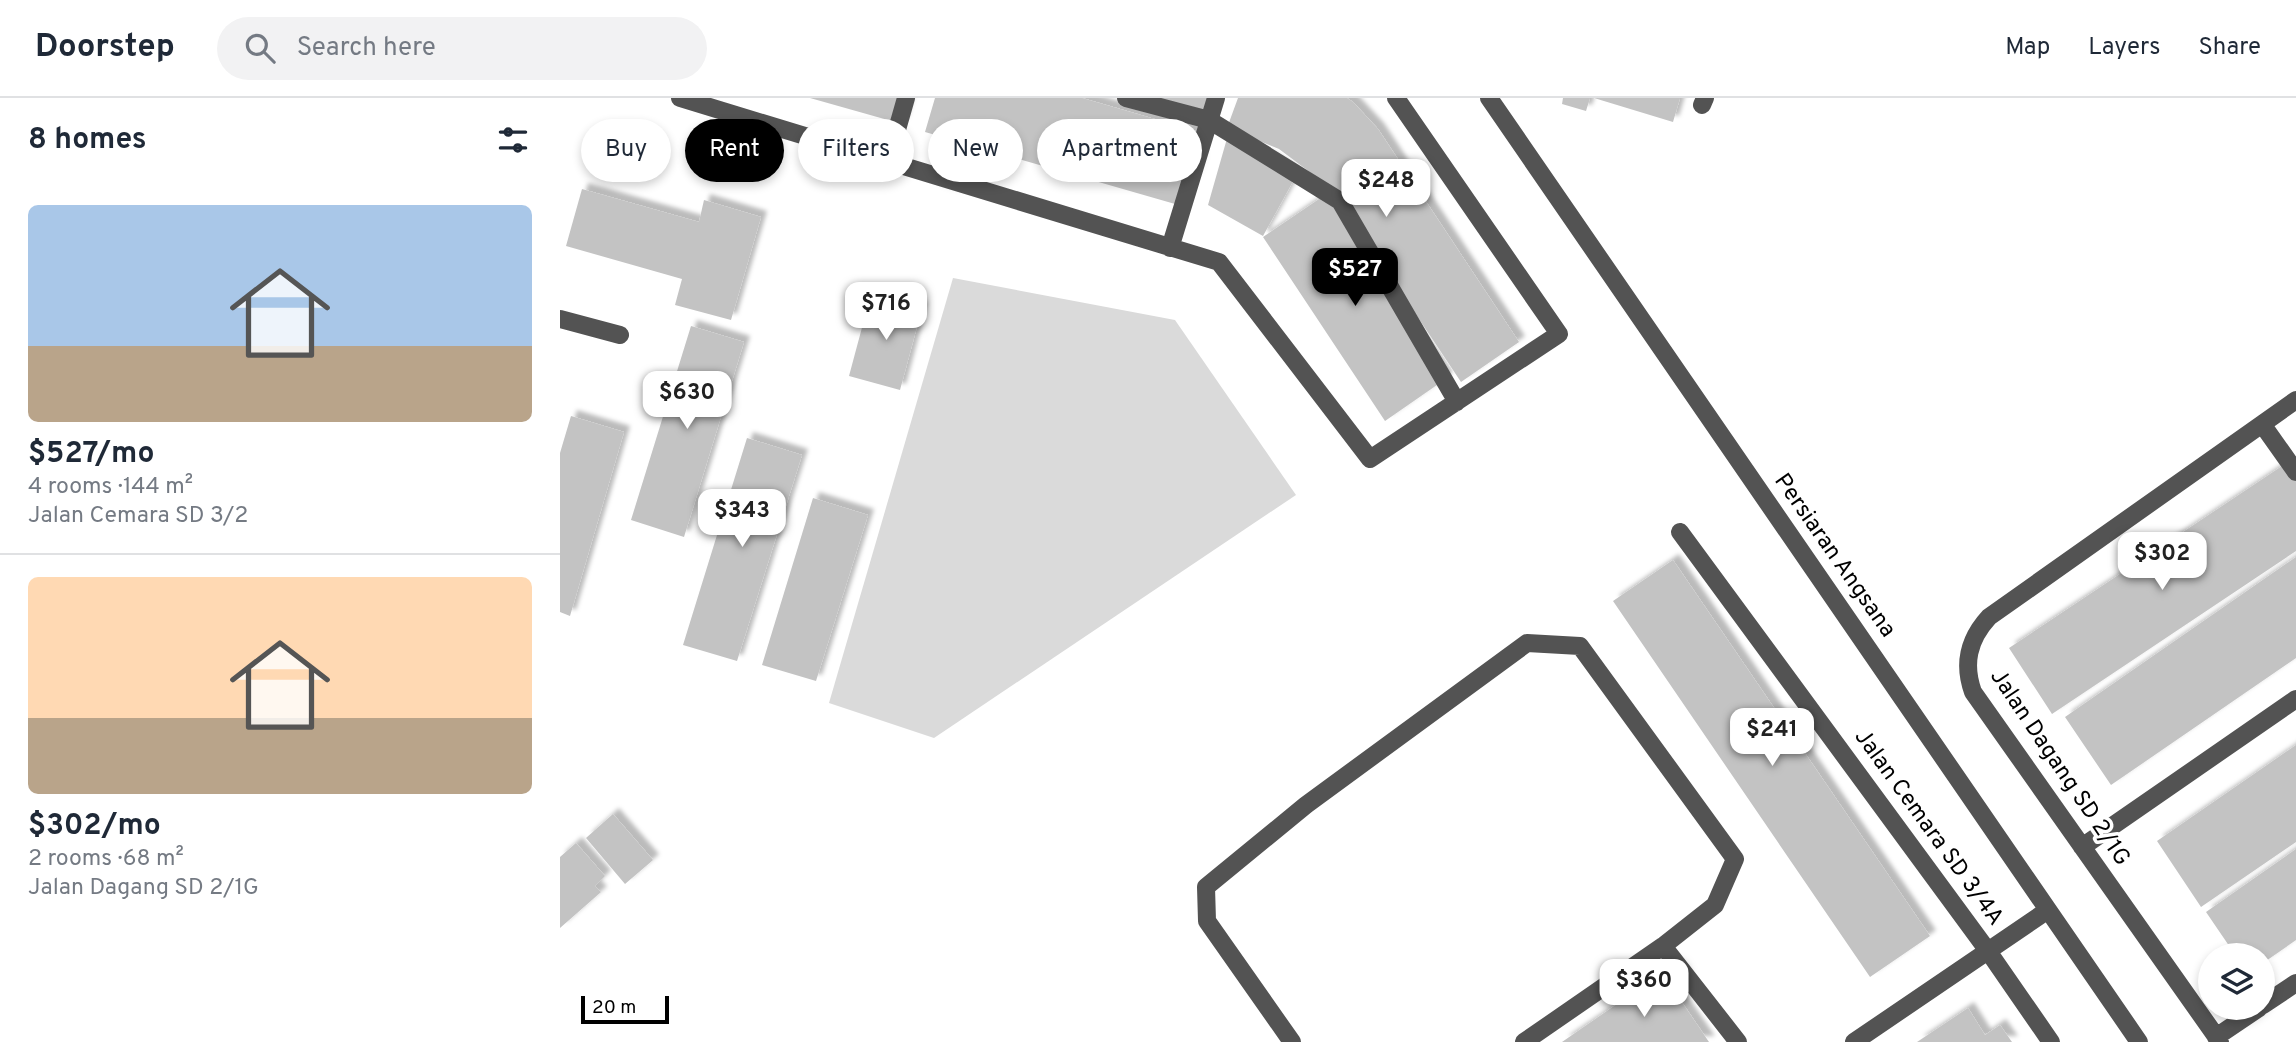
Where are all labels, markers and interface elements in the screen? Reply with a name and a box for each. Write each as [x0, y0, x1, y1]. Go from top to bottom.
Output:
search box [217, 17, 707, 80]
text: Doorstep [35, 27, 175, 69]
icon: search [241, 29, 279, 67]
text: Search here [297, 32, 436, 65]
text: Map [2005, 33, 2050, 63]
text: Layers [2088, 33, 2160, 63]
text: Share [2198, 33, 2261, 63]
chip: Buy [581, 119, 671, 182]
chip: Rent [685, 119, 784, 182]
chip: Filters [798, 119, 914, 182]
chip: New [928, 119, 1023, 182]
chip: Apartment [1037, 119, 1202, 182]
icon: filters [494, 121, 532, 159]
text: 8 homes [28, 122, 147, 159]
pin: $248 [1345, 159, 1427, 219]
text: $248 [1357, 167, 1415, 196]
pin: $527 [1314, 248, 1396, 308]
icon: home [217, 250, 343, 376]
text: $527 [1328, 256, 1382, 285]
pin: $716 [845, 282, 927, 342]
text: $716 [861, 290, 911, 319]
pin: $630 [646, 372, 728, 431]
text: $630 [659, 379, 715, 408]
text: $527/mo [28, 436, 154, 473]
street label: Persiaran Angsana [1767, 469, 1901, 643]
text: 4 rooms · 144 m² [28, 473, 193, 502]
pin: $343 [701, 490, 783, 549]
text: $343 [714, 497, 770, 526]
text: Jalan Cemara SD 3/2 [28, 502, 248, 531]
pin: $302 [2121, 532, 2203, 592]
text: $302 [2134, 540, 2190, 569]
icon: home [217, 622, 343, 748]
street label: Jalan Dagang SD 2/1G [1982, 664, 2136, 872]
pin: $241 [1731, 708, 1813, 768]
text: $241 [1746, 716, 1798, 745]
street label: Jalan Cemara SD 3/4A [1847, 724, 2009, 932]
text: $302/mo [28, 808, 161, 845]
text: 2 rooms · 68 m² [28, 845, 184, 874]
text: Jalan Dagang SD 2/1G [28, 874, 259, 903]
map controls [2198, 943, 2275, 1020]
button: layers [2198, 943, 2275, 1020]
pin: $360 [1603, 960, 1685, 1019]
text: $360 [1616, 967, 1672, 996]
scale bar [581, 993, 668, 1025]
text: 20 m [592, 996, 636, 1020]

